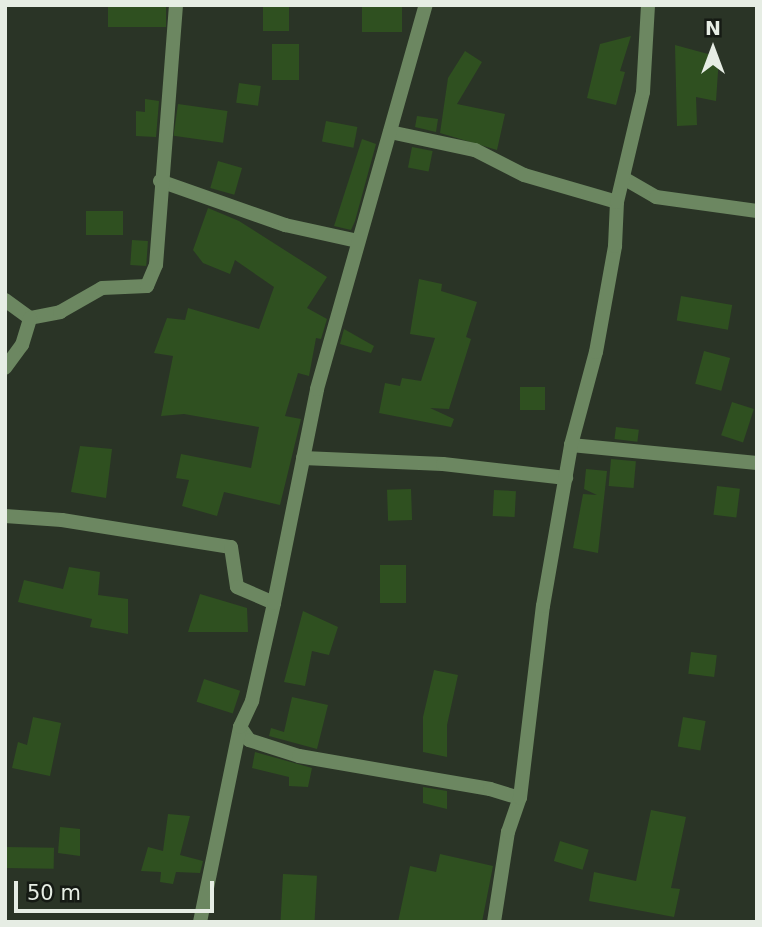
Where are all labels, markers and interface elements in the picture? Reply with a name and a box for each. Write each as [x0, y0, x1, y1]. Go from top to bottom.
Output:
north arrow [678, 14, 748, 84]
text: N [705, 17, 721, 39]
scale bar [18, 867, 217, 911]
text: 50 m [27, 881, 81, 905]

